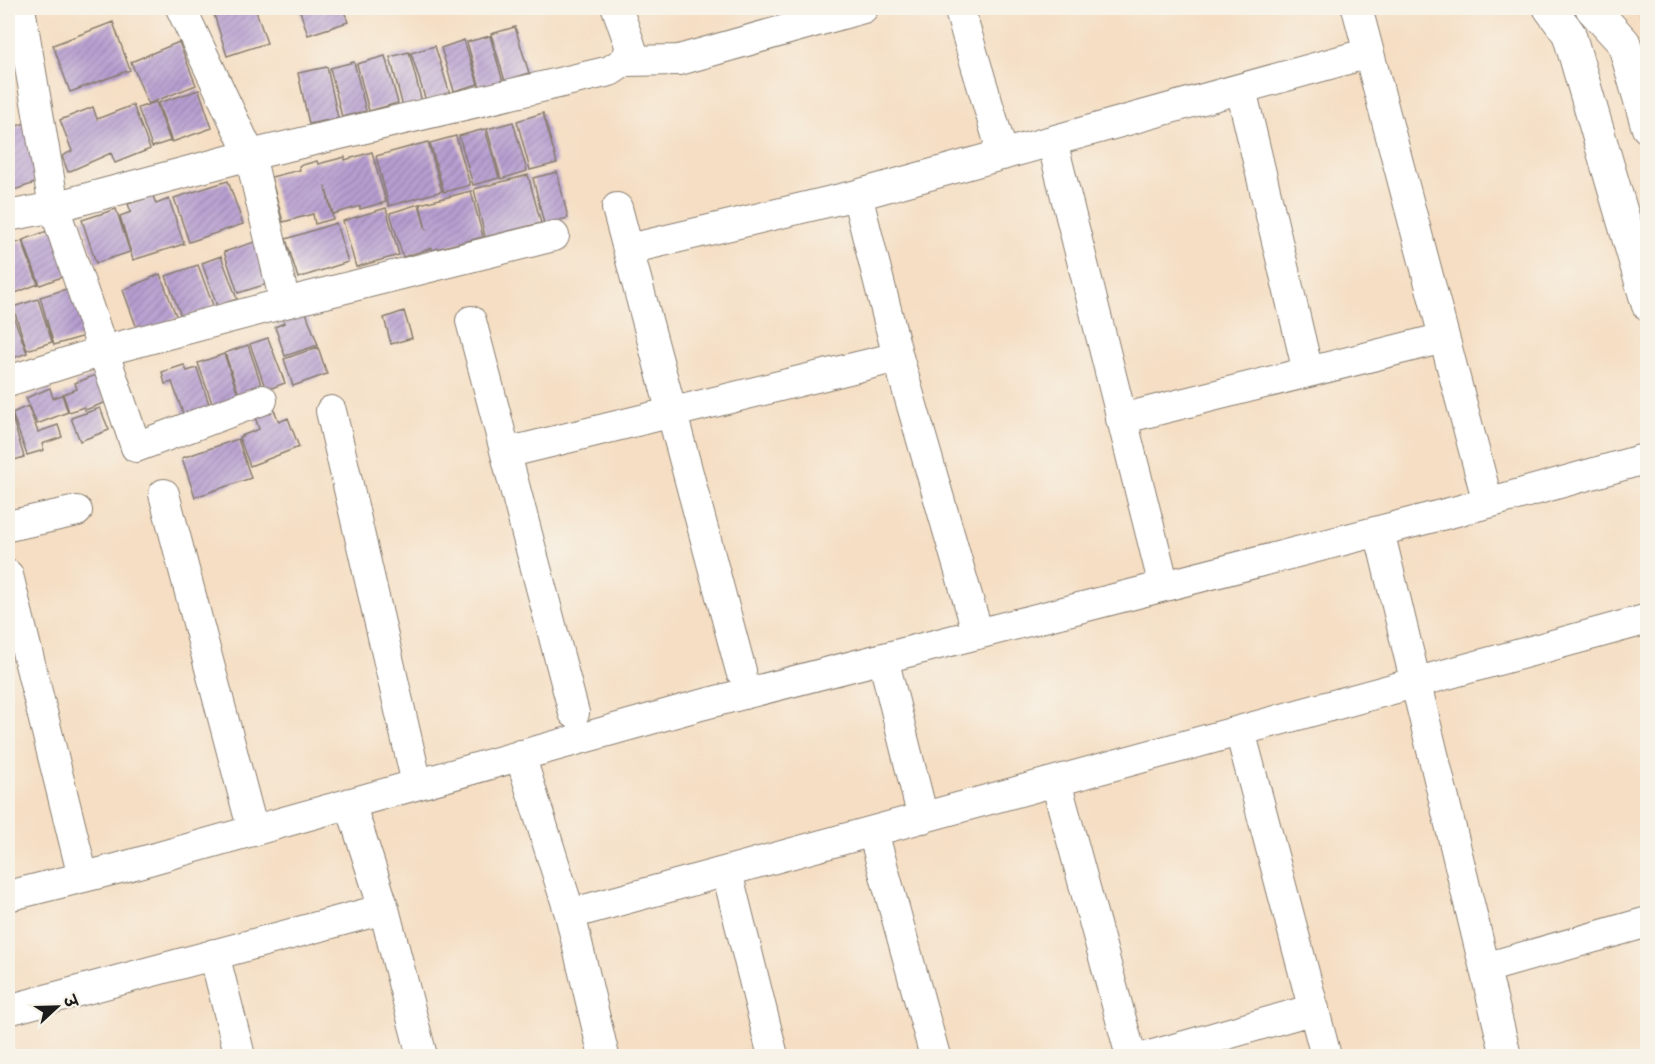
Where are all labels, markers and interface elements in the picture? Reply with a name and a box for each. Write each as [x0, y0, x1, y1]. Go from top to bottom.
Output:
north arrow [27, 977, 87, 1037]
text: उ [57, 991, 83, 1012]

